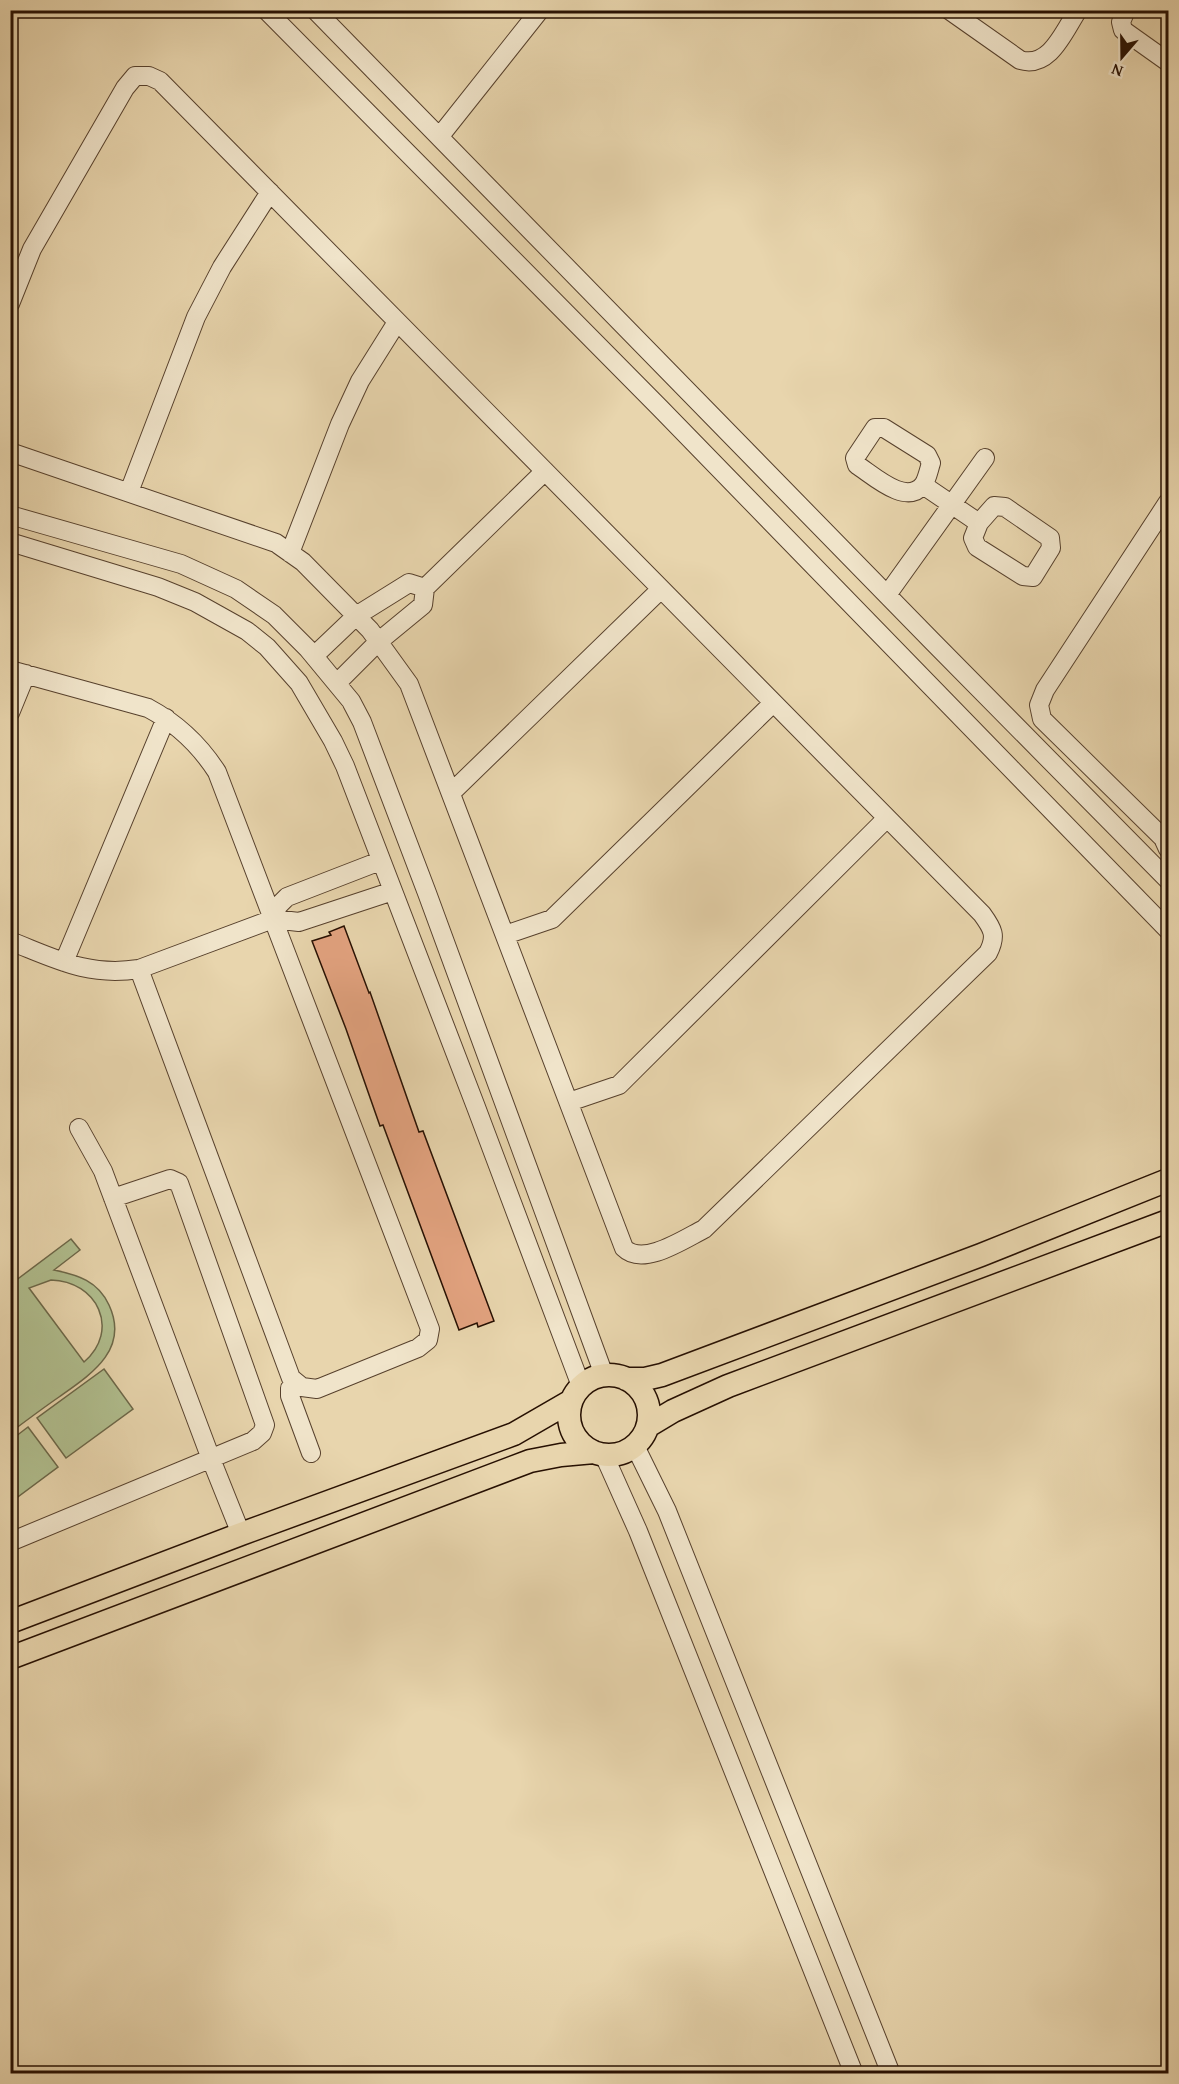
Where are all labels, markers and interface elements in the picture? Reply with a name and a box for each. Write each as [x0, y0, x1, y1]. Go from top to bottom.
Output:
north arrow [1092, 27, 1152, 87]
text: N [1107, 58, 1126, 84]

